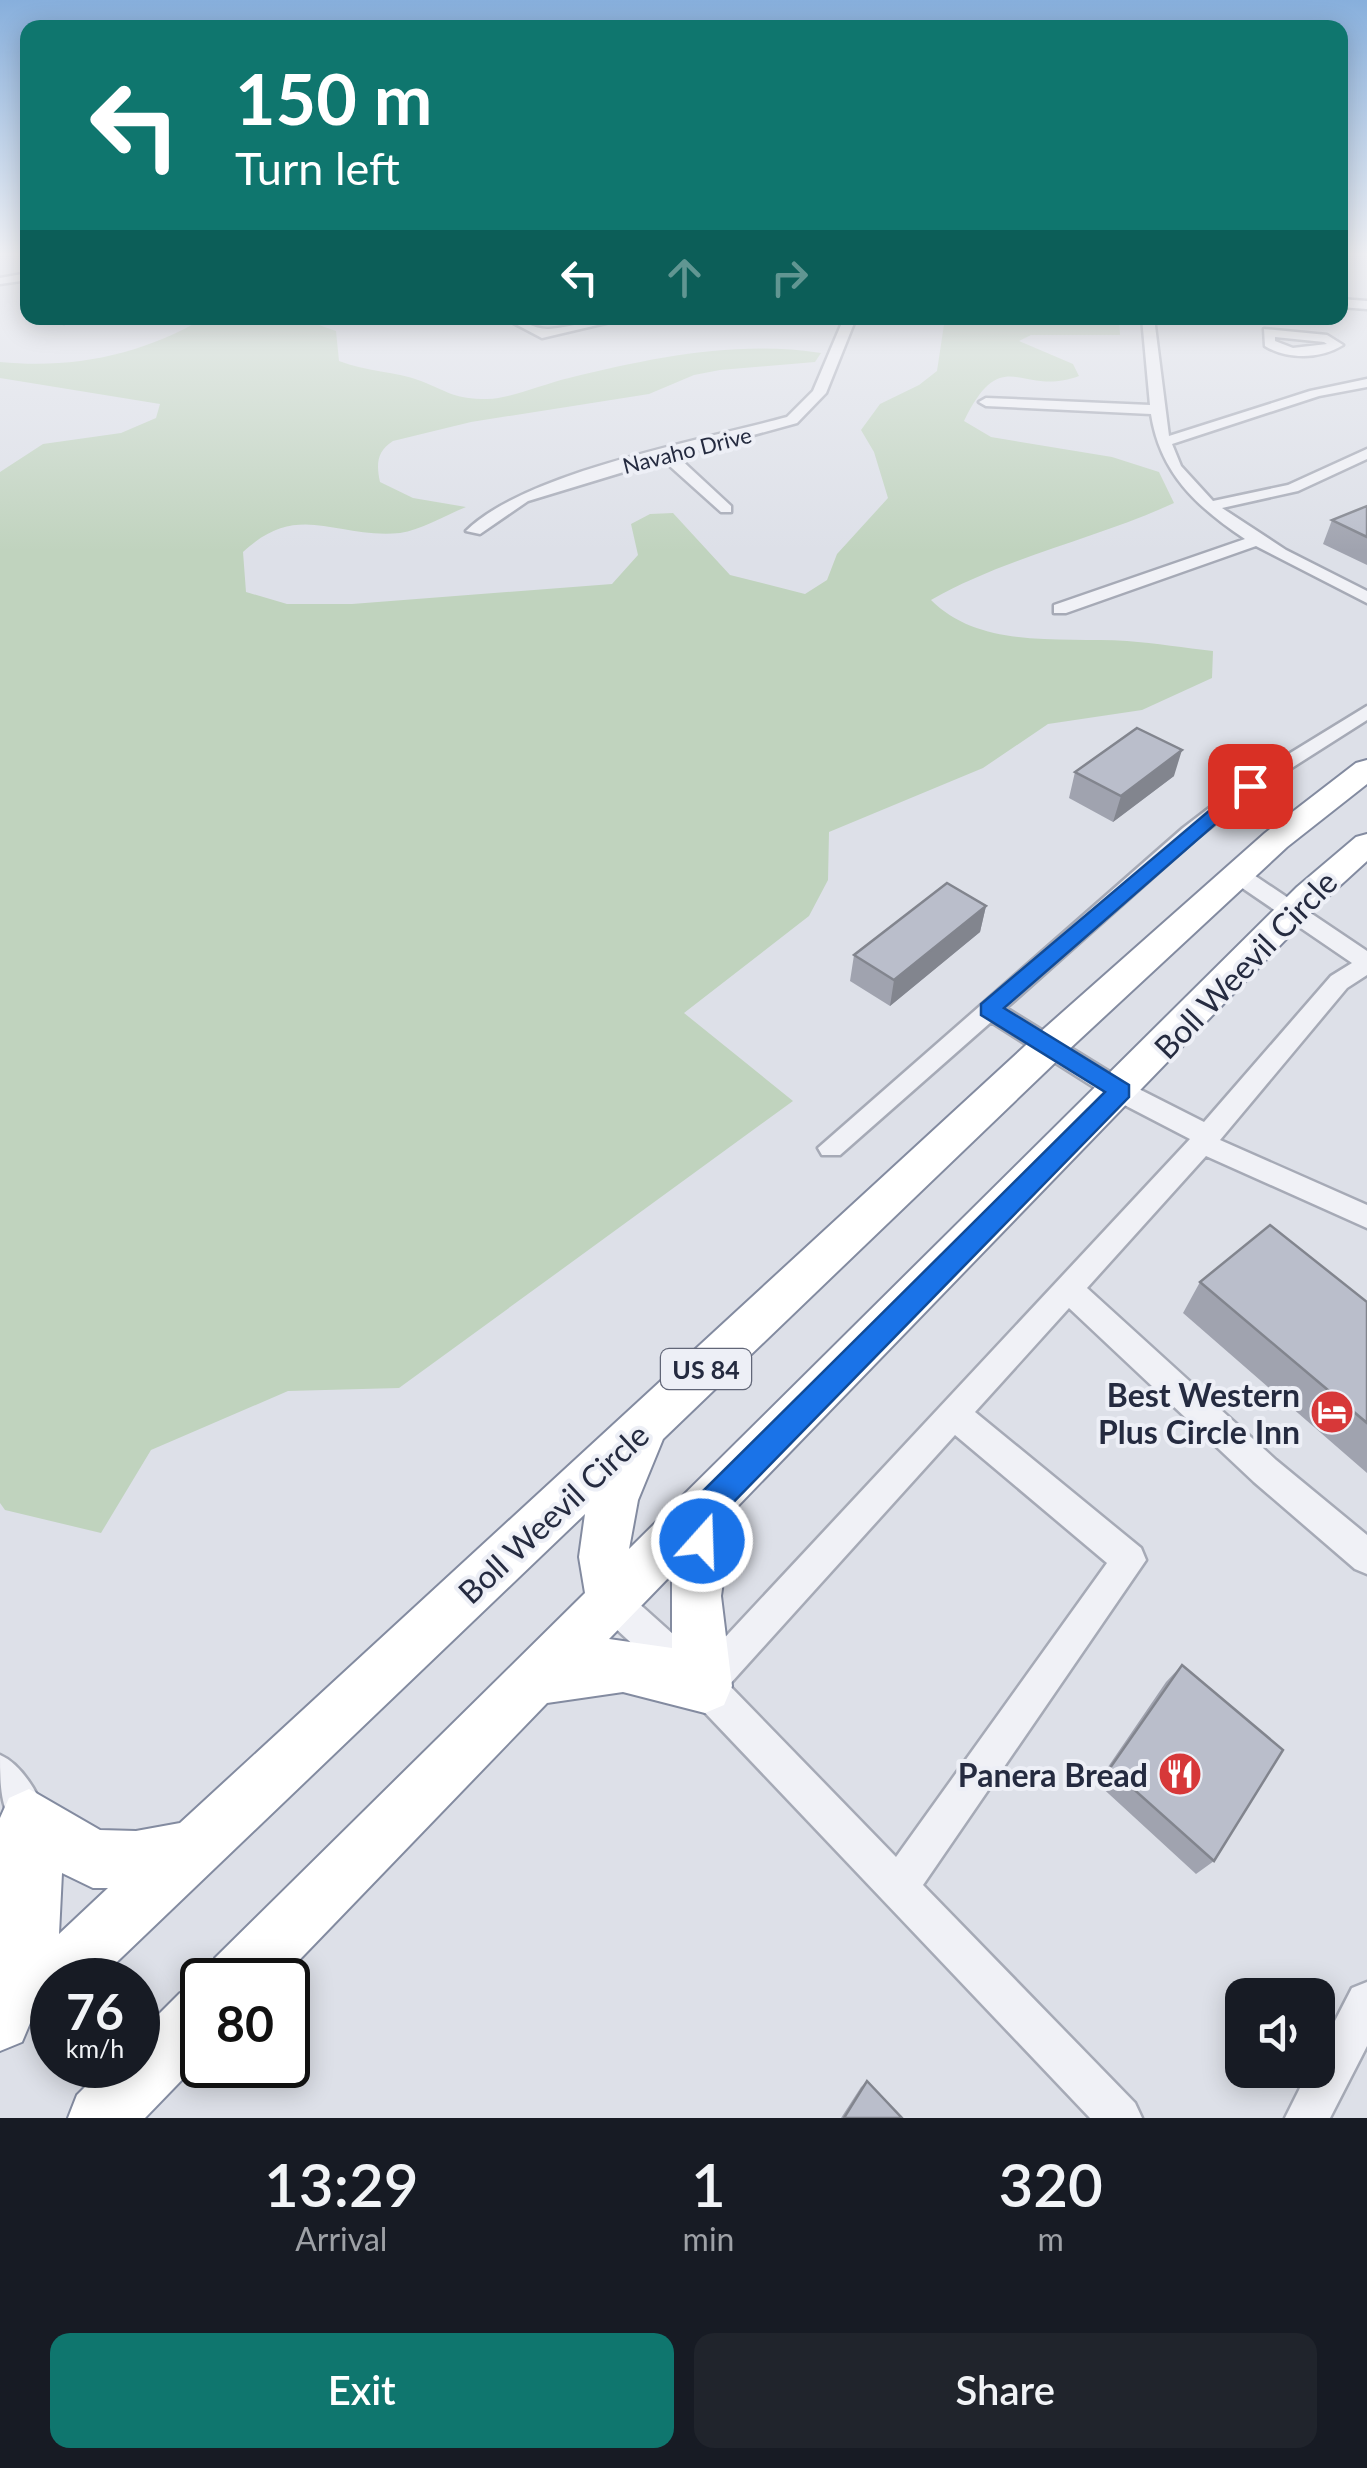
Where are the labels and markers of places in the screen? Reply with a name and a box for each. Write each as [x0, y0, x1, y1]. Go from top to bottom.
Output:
pin [1208, 744, 1293, 829]
place label: Best Western Plus Circle Inn [1098, 1375, 1300, 1451]
hotel icon: Best Western Plus Circle Inn [1309, 1389, 1355, 1435]
restaurant icon: Panera Bread [1157, 1751, 1203, 1797]
place label: Panera Bread [958, 1755, 1148, 1794]

